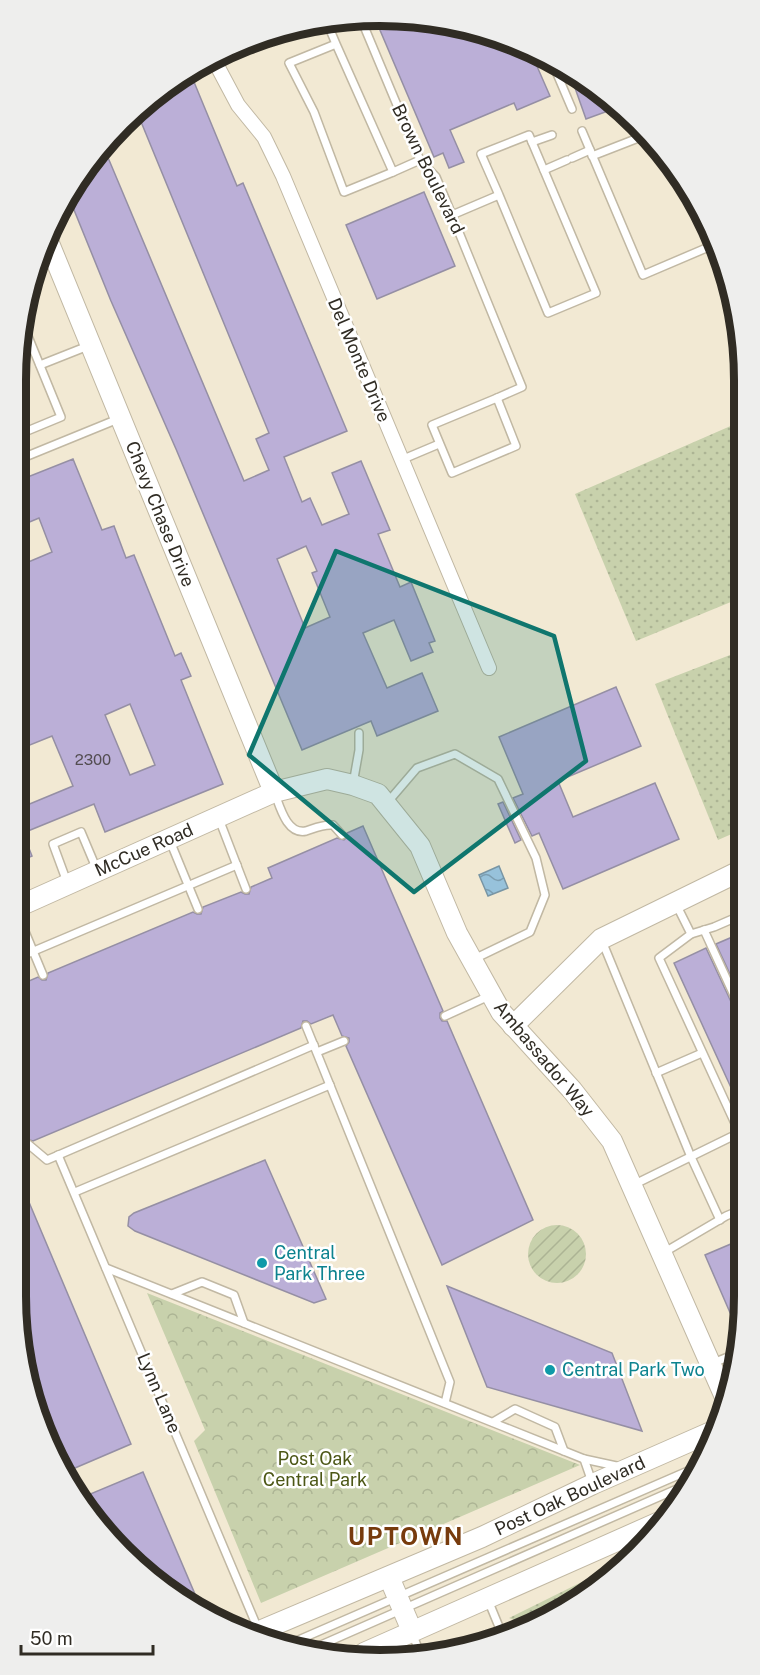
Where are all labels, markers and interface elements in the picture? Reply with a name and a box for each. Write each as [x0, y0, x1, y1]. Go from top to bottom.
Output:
street label: Brown Boulevard [388, 100, 469, 237]
street label: Del Monte Drive [324, 295, 395, 425]
street label: Chevy Chase Drive [122, 438, 199, 590]
house number: 2300 [75, 751, 111, 768]
street label: McCue Road [91, 818, 196, 881]
street label: Ambassador Way [490, 997, 599, 1121]
place label: Central Park Three [274, 1242, 365, 1284]
marker: Central Park Three [255, 1256, 269, 1270]
street label: Lynn Lane [133, 1350, 186, 1436]
place label: Central Park Two [562, 1359, 705, 1380]
marker: Central Park Two [543, 1363, 557, 1377]
park label: Post Oak Central Park [263, 1448, 367, 1490]
street label: Post Oak Boulevard [491, 1451, 648, 1540]
district label: UPTOWN [348, 1522, 464, 1550]
scale bar [21, 1618, 153, 1656]
text: 50 m [30, 1628, 73, 1649]

